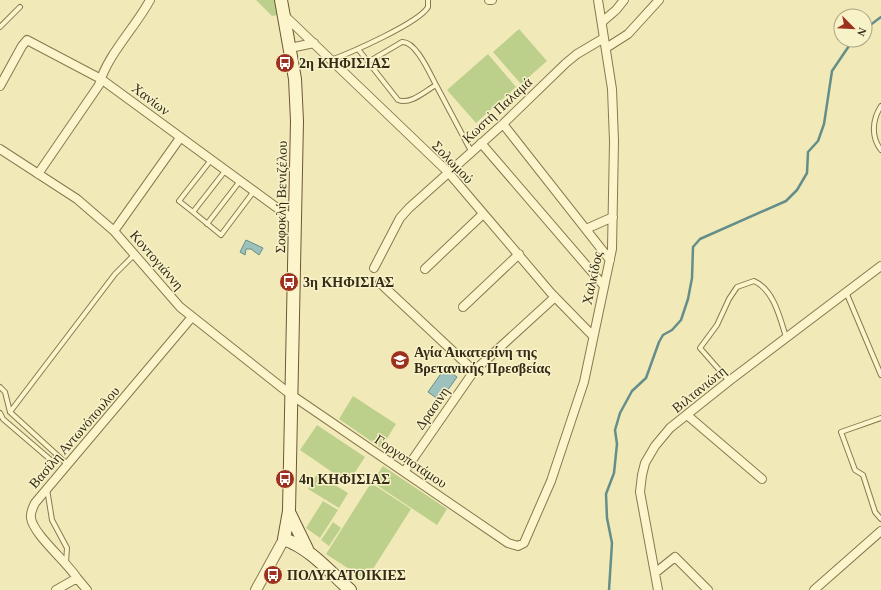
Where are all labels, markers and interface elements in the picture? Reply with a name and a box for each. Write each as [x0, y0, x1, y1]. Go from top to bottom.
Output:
north arrow [833, 8, 873, 48]
text: N [855, 26, 869, 38]
bus stop icon: 2η ΚΗΦΙΣΙΑΣ [274, 52, 296, 74]
place label: 2η ΚΗΦΙΣΙΑΣ [299, 56, 390, 71]
street label: Κωστή Παλαμά [460, 74, 536, 146]
street label: Χανίων [129, 80, 172, 118]
street label: Σολωμού [429, 138, 476, 187]
street label: Σοφοκλή Βενιζέλου [273, 141, 290, 253]
street label: Κοντογιάννη [127, 228, 186, 293]
street label: Χαλκίδος [580, 250, 606, 306]
bus stop icon: 3η ΚΗΦΙΣΙΑΣ [278, 271, 300, 293]
place label: 3η ΚΗΦΙΣΙΑΣ [303, 275, 394, 290]
place label: Αγία Αικατερίνη της Βρετανικής Πρεσβείας [414, 345, 551, 376]
school or university icon: Αγία Αικατερίνη της Βρετανικής Πρεσβείας [389, 349, 411, 371]
street label: Βιλτανιώτη [669, 363, 729, 416]
street label: Βασίλη Αντωνόπουλου [26, 383, 123, 491]
street label: Δρασινη [412, 384, 452, 432]
street label: Γοργοποτάμου [372, 432, 450, 491]
bus stop icon: 4η ΚΗΦΙΣΙΑΣ [274, 468, 296, 490]
place label: 4η ΚΗΦΙΣΙΑΣ [299, 472, 390, 487]
bus stop icon: ΠΟΛΥΚΑΤΟΙΚΙΕΣ [262, 564, 284, 586]
place label: ΠΟΛΥΚΑΤΟΙΚΙΕΣ [287, 568, 406, 583]

